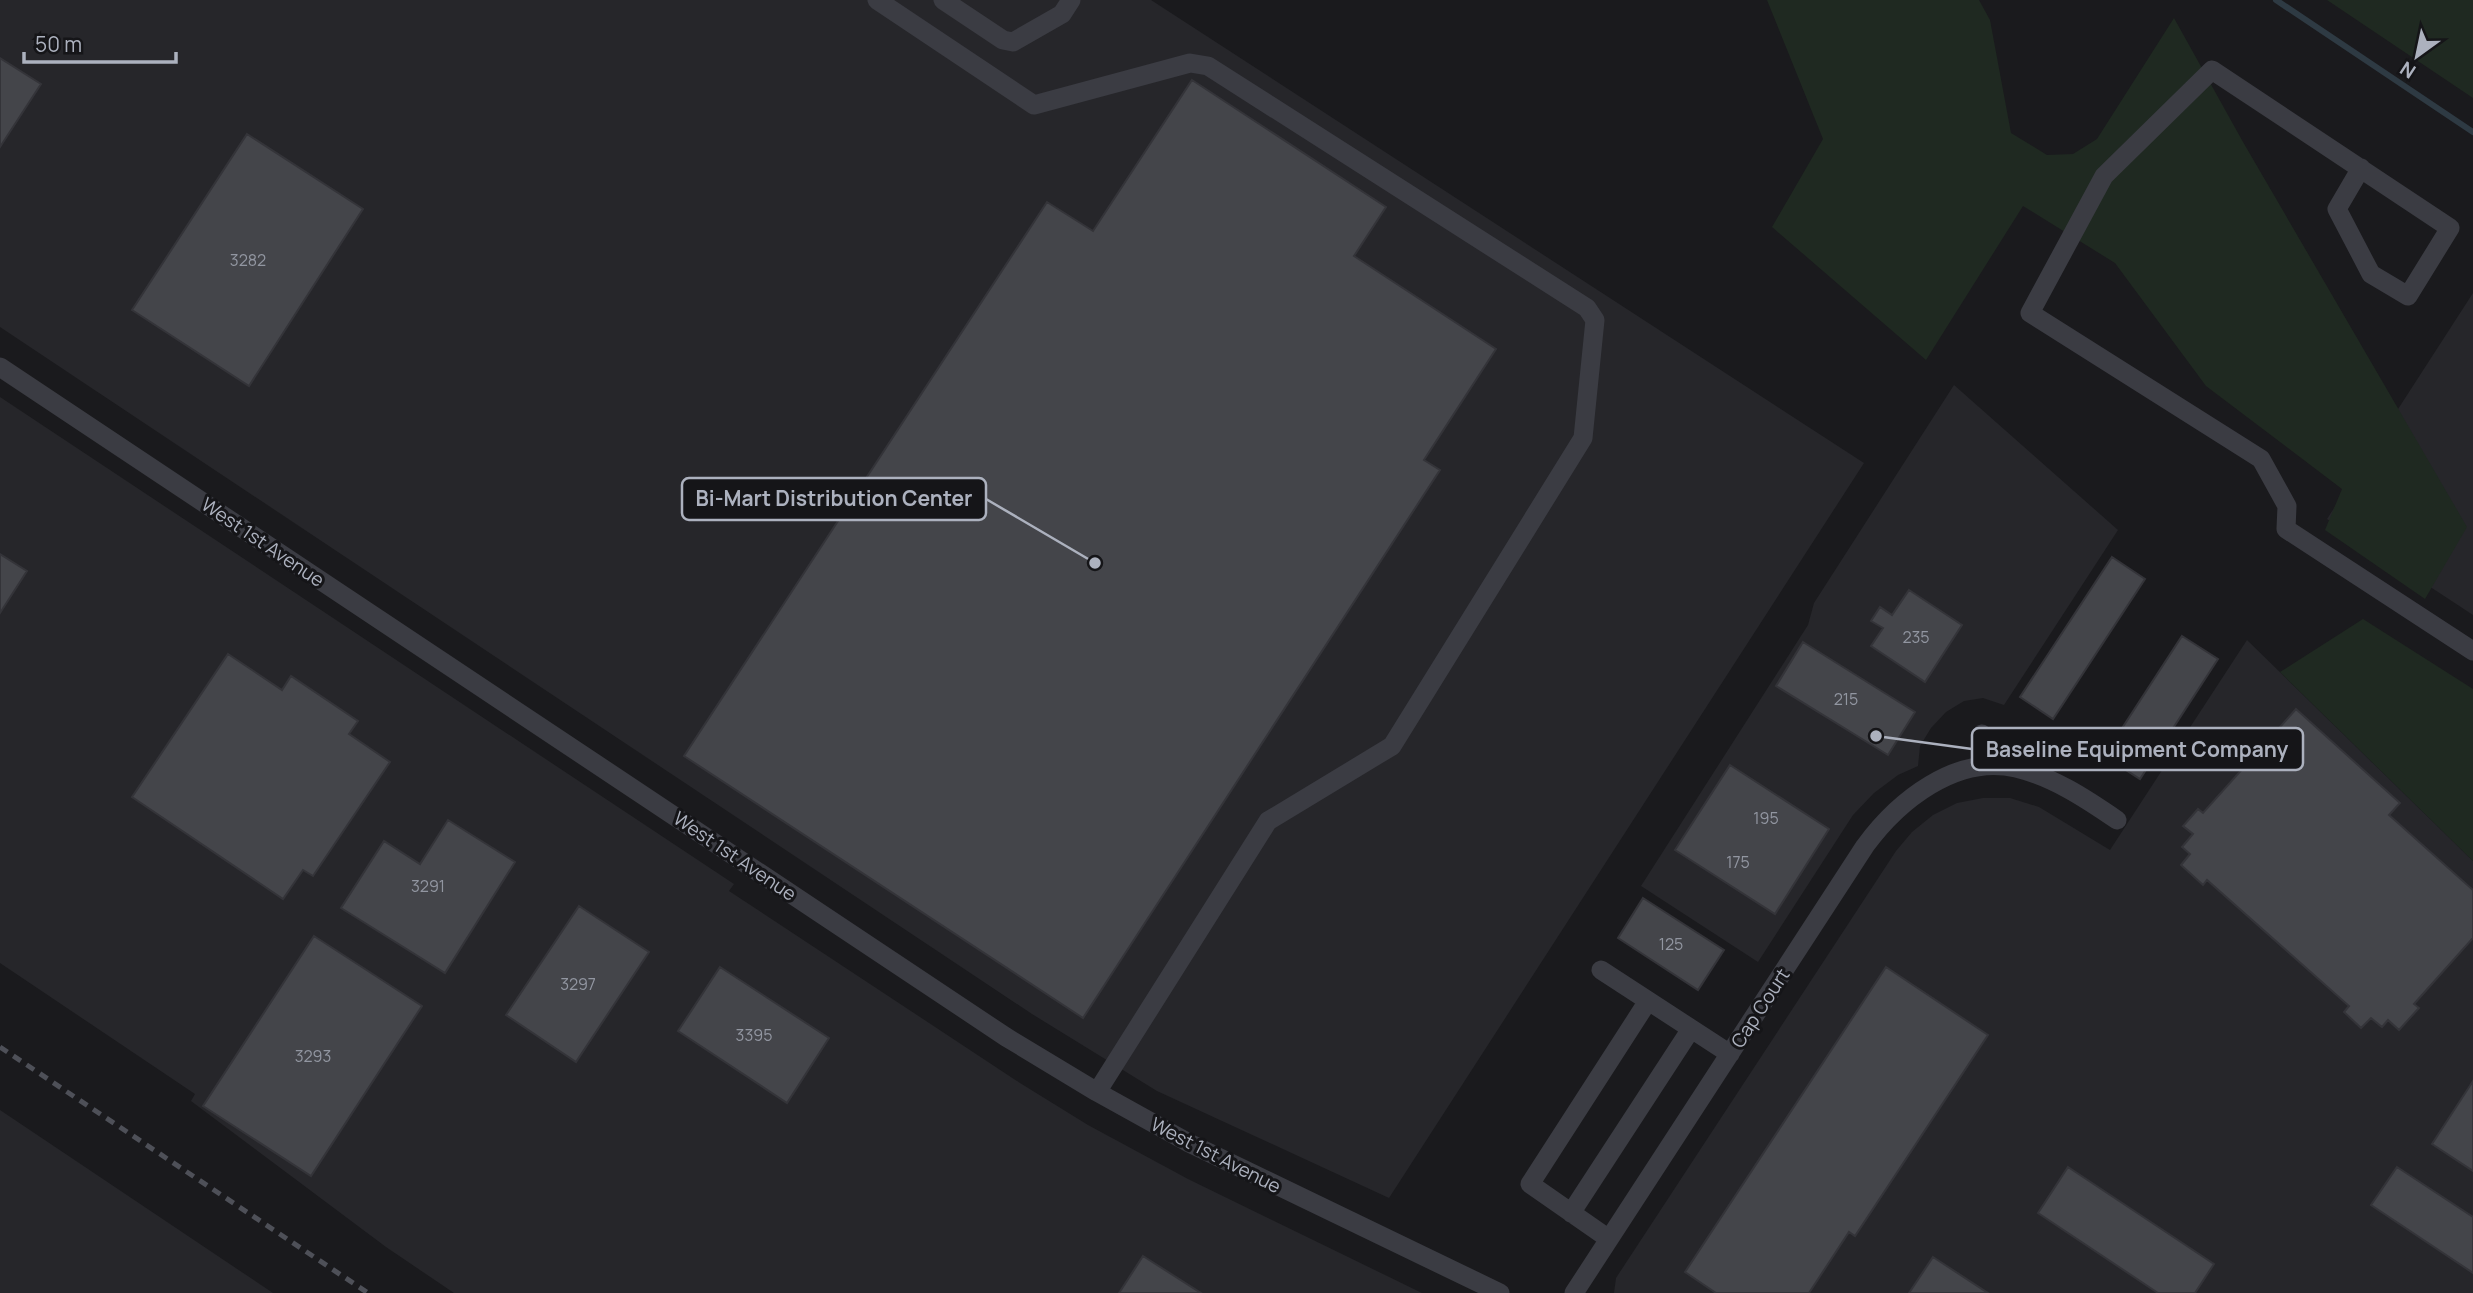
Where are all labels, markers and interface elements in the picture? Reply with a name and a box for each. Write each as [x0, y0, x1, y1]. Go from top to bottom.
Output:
scale bar [24, 21, 177, 65]
north arrow [2382, 21, 2452, 91]
text: 50 m [35, 30, 82, 58]
text: N [2395, 56, 2421, 85]
house number: 3282 [230, 249, 266, 271]
callout: Bi-Mart Distribution Center [682, 478, 986, 520]
text: Bi-Mart Distribution Center [696, 484, 972, 512]
street label: West 1st Avenue [196, 491, 330, 593]
house number: 235 [1902, 626, 1930, 648]
house number: 215 [1834, 688, 1858, 710]
callout: Baseline Equipment Company [1972, 728, 2303, 770]
text: Baseline Equipment Company [1986, 735, 2288, 763]
street label: West 1st Avenue [668, 805, 802, 907]
house number: 195 [1753, 807, 1779, 829]
house number: 175 [1726, 851, 1750, 873]
house number: 3291 [411, 875, 445, 897]
house number: 125 [1659, 933, 1683, 955]
street label: Cap Court [1725, 963, 1795, 1053]
house number: 3297 [560, 973, 596, 995]
house number: 3395 [736, 1024, 772, 1046]
house number: 3293 [295, 1045, 331, 1067]
street label: West 1st Avenue [1146, 1111, 1286, 1199]

